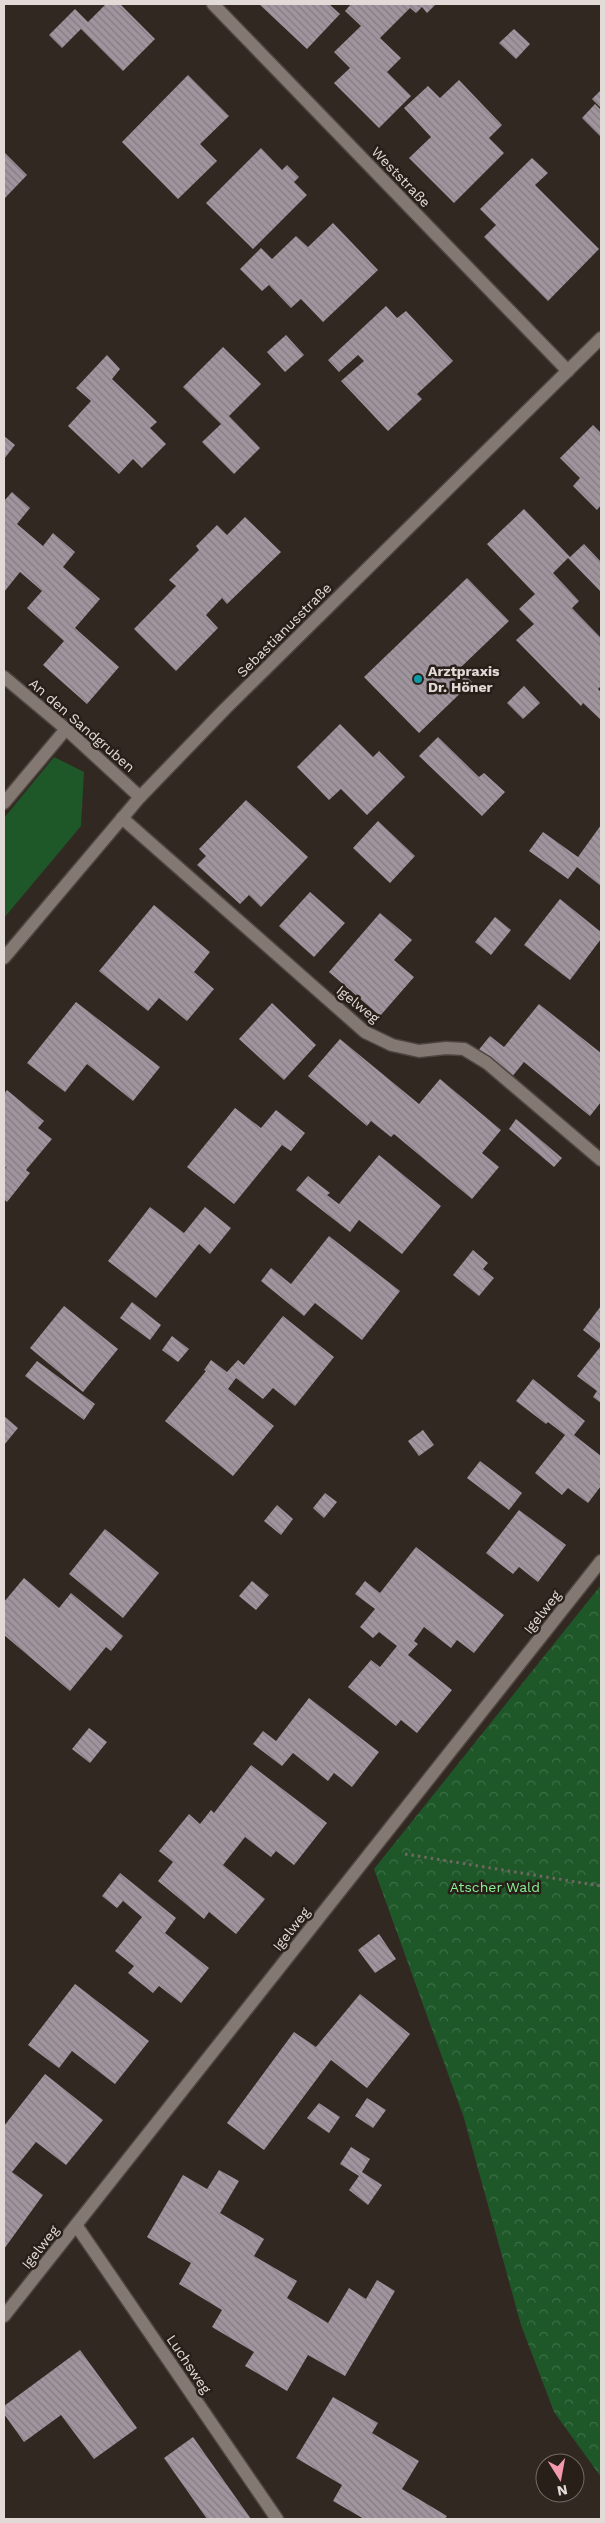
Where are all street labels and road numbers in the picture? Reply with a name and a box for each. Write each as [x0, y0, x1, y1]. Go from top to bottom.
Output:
street label: Weststraße [368, 143, 434, 211]
street label: Sebastianusstraße [234, 580, 334, 680]
street label: An den Sandgruben [26, 675, 138, 775]
street label: Igelweg [333, 982, 383, 1026]
street label: Igelweg [520, 1587, 564, 1637]
street label: Igelweg [269, 1904, 313, 1954]
street label: Igelweg [18, 2222, 62, 2272]
street label: Luchsweg [164, 2332, 215, 2397]

